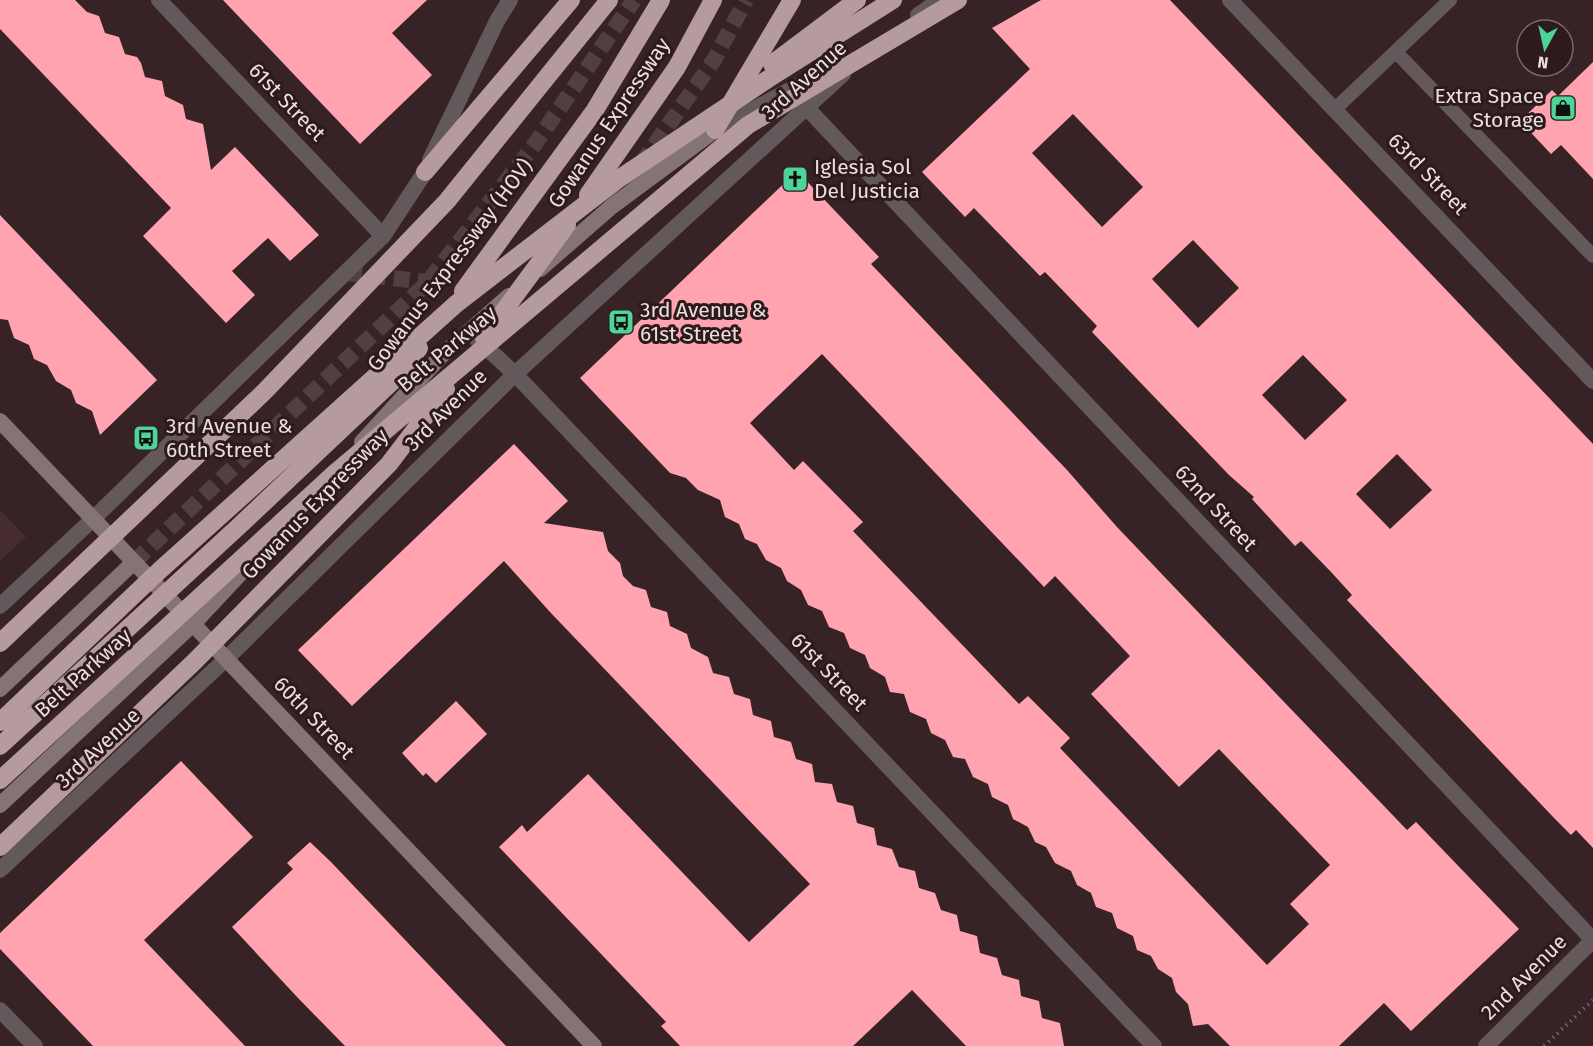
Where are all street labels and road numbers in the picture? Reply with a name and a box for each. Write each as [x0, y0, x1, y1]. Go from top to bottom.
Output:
street label: Gowanus Expressway [542, 32, 676, 213]
street label: 3rd Avenue [756, 35, 852, 125]
street label: 61st Street [243, 57, 331, 147]
street label: 63rd Street [1383, 128, 1474, 221]
street label: Gowanus Expressway (HOV) [362, 154, 538, 376]
street label: Belt Parkway [392, 300, 502, 398]
street label: 3rd Avenue [399, 363, 493, 457]
street label: Gowanus Expressway [236, 423, 394, 585]
street label: 62nd Street [1169, 459, 1263, 557]
street label: Belt Parkway [29, 622, 137, 723]
street label: 61st Street [785, 627, 873, 717]
street label: 60th Street [268, 671, 360, 765]
street label: 3rd Avenue [50, 702, 146, 794]
street label: 2nd Avenue [1476, 929, 1572, 1025]

